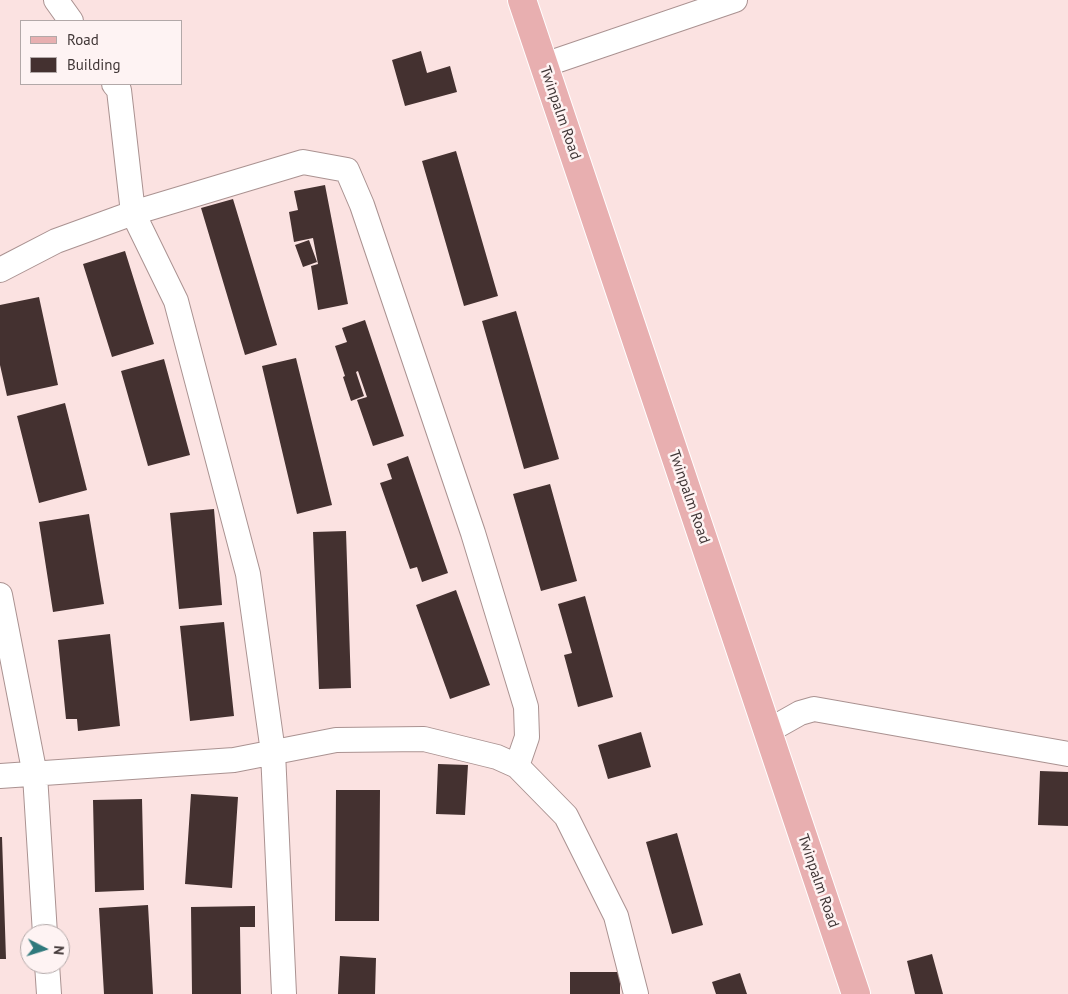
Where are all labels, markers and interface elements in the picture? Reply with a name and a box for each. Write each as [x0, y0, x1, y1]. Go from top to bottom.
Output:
legend [20, 20, 182, 85]
text: Road [67, 30, 99, 49]
text: Building [67, 55, 121, 74]
street label: Twinpalm Road [536, 64, 584, 162]
street label: Twinpalm Road [665, 448, 713, 546]
street label: Twinpalm Road [794, 832, 842, 930]
north arrow [20, 924, 70, 974]
text: N [50, 945, 68, 956]

